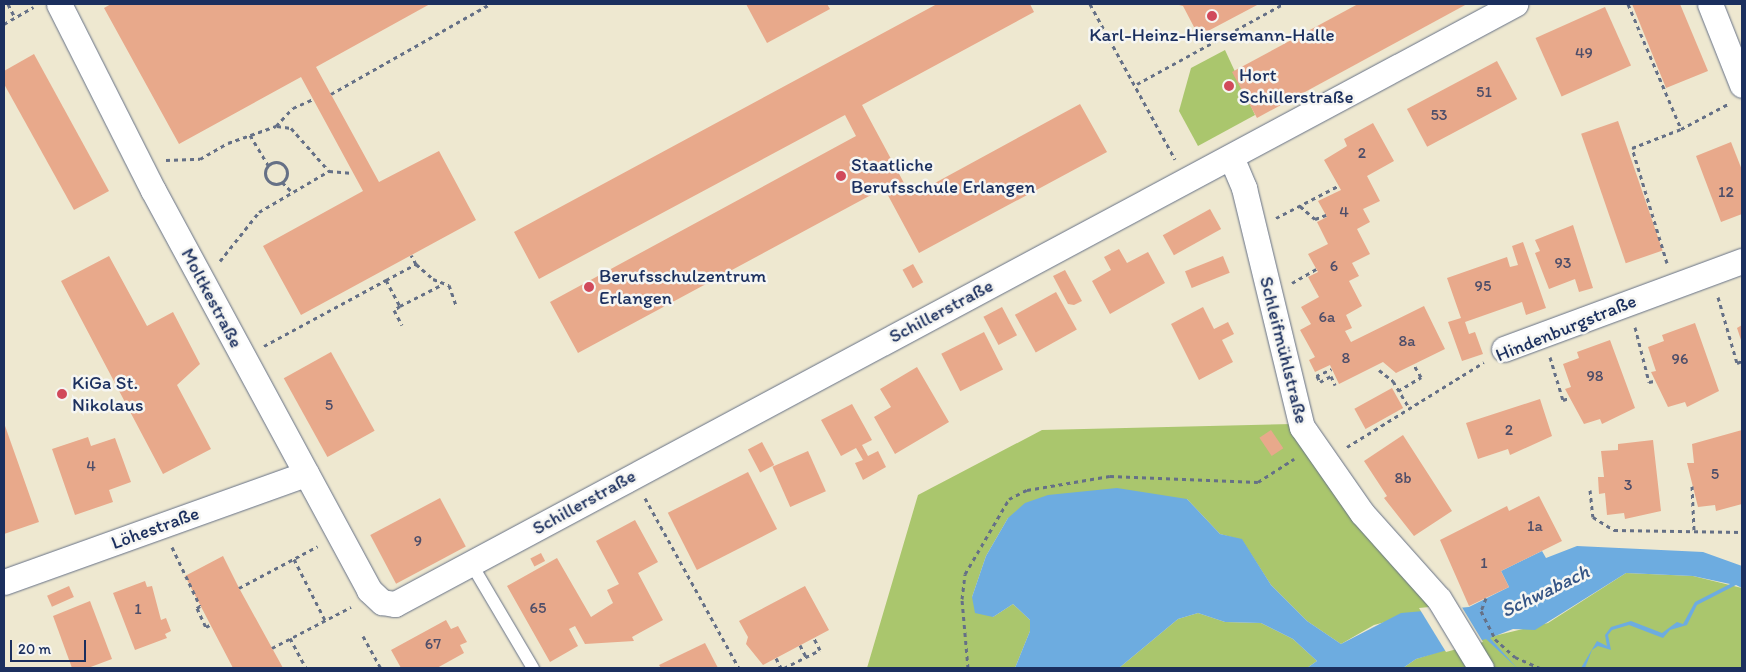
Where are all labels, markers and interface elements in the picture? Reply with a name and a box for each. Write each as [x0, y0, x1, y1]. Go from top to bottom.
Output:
marker: Karl-Heinz-Hiersemann-Halle [1206, 10, 1218, 22]
place label: Karl-Heinz-Hiersemann-Halle [1089, 24, 1335, 46]
house number: 49 [1575, 43, 1593, 63]
place label: Hort Schillerstraße [1239, 64, 1354, 108]
marker: Hort Schillerstraße [1223, 80, 1235, 92]
house number: 51 [1476, 82, 1492, 102]
house number: 53 [1430, 105, 1448, 125]
house number: 2 [1358, 143, 1366, 163]
place label: Staatliche Berufsschule Erlangen [851, 154, 1035, 198]
marker: Staatliche Berufsschule Erlangen [835, 170, 847, 182]
house number: 12 [1718, 182, 1734, 202]
house number: 4 [1339, 202, 1349, 222]
street label: Moltkestraße [176, 244, 248, 352]
house number: 93 [1554, 253, 1572, 273]
house number: 6 [1330, 256, 1338, 276]
place label: Berufsschulzentrum Erlangen [599, 265, 766, 309]
street label: Schillerstraße [885, 274, 997, 348]
street label: Schleifmühlstraße [1255, 274, 1313, 426]
house number: 95 [1475, 276, 1491, 296]
marker: Berufsschulzentrum Erlangen [583, 281, 595, 293]
street label: Hindenburgstraße [1492, 289, 1640, 367]
house number: 6a [1319, 307, 1335, 327]
house number: 8a [1398, 331, 1416, 351]
house number: 8 [1342, 348, 1350, 368]
house number: 96 [1672, 349, 1688, 369]
house number: 98 [1586, 366, 1604, 386]
place label: KiGa St. Nikolaus [72, 372, 143, 416]
marker: KiGa St. Nikolaus [56, 388, 68, 400]
house number: 5 [325, 395, 333, 415]
house number: 2 [1505, 420, 1513, 440]
house number: 4 [86, 456, 96, 476]
street label: Schillerstraße [528, 464, 640, 540]
house number: 5 [1711, 464, 1719, 484]
house number: 8b [1394, 468, 1412, 488]
house number: 3 [1624, 475, 1632, 495]
street label: Löhestraße [108, 502, 202, 554]
house number: 1a [1527, 516, 1543, 536]
house number: 9 [414, 531, 422, 551]
house number: 1 [1480, 553, 1488, 573]
water label: Schwabach [1497, 559, 1593, 623]
house number: 65 [530, 598, 546, 618]
house number: 1 [134, 599, 142, 619]
scale bar [12, 630, 89, 662]
house number: 67 [425, 634, 441, 654]
text: 20 m [18, 640, 51, 658]

